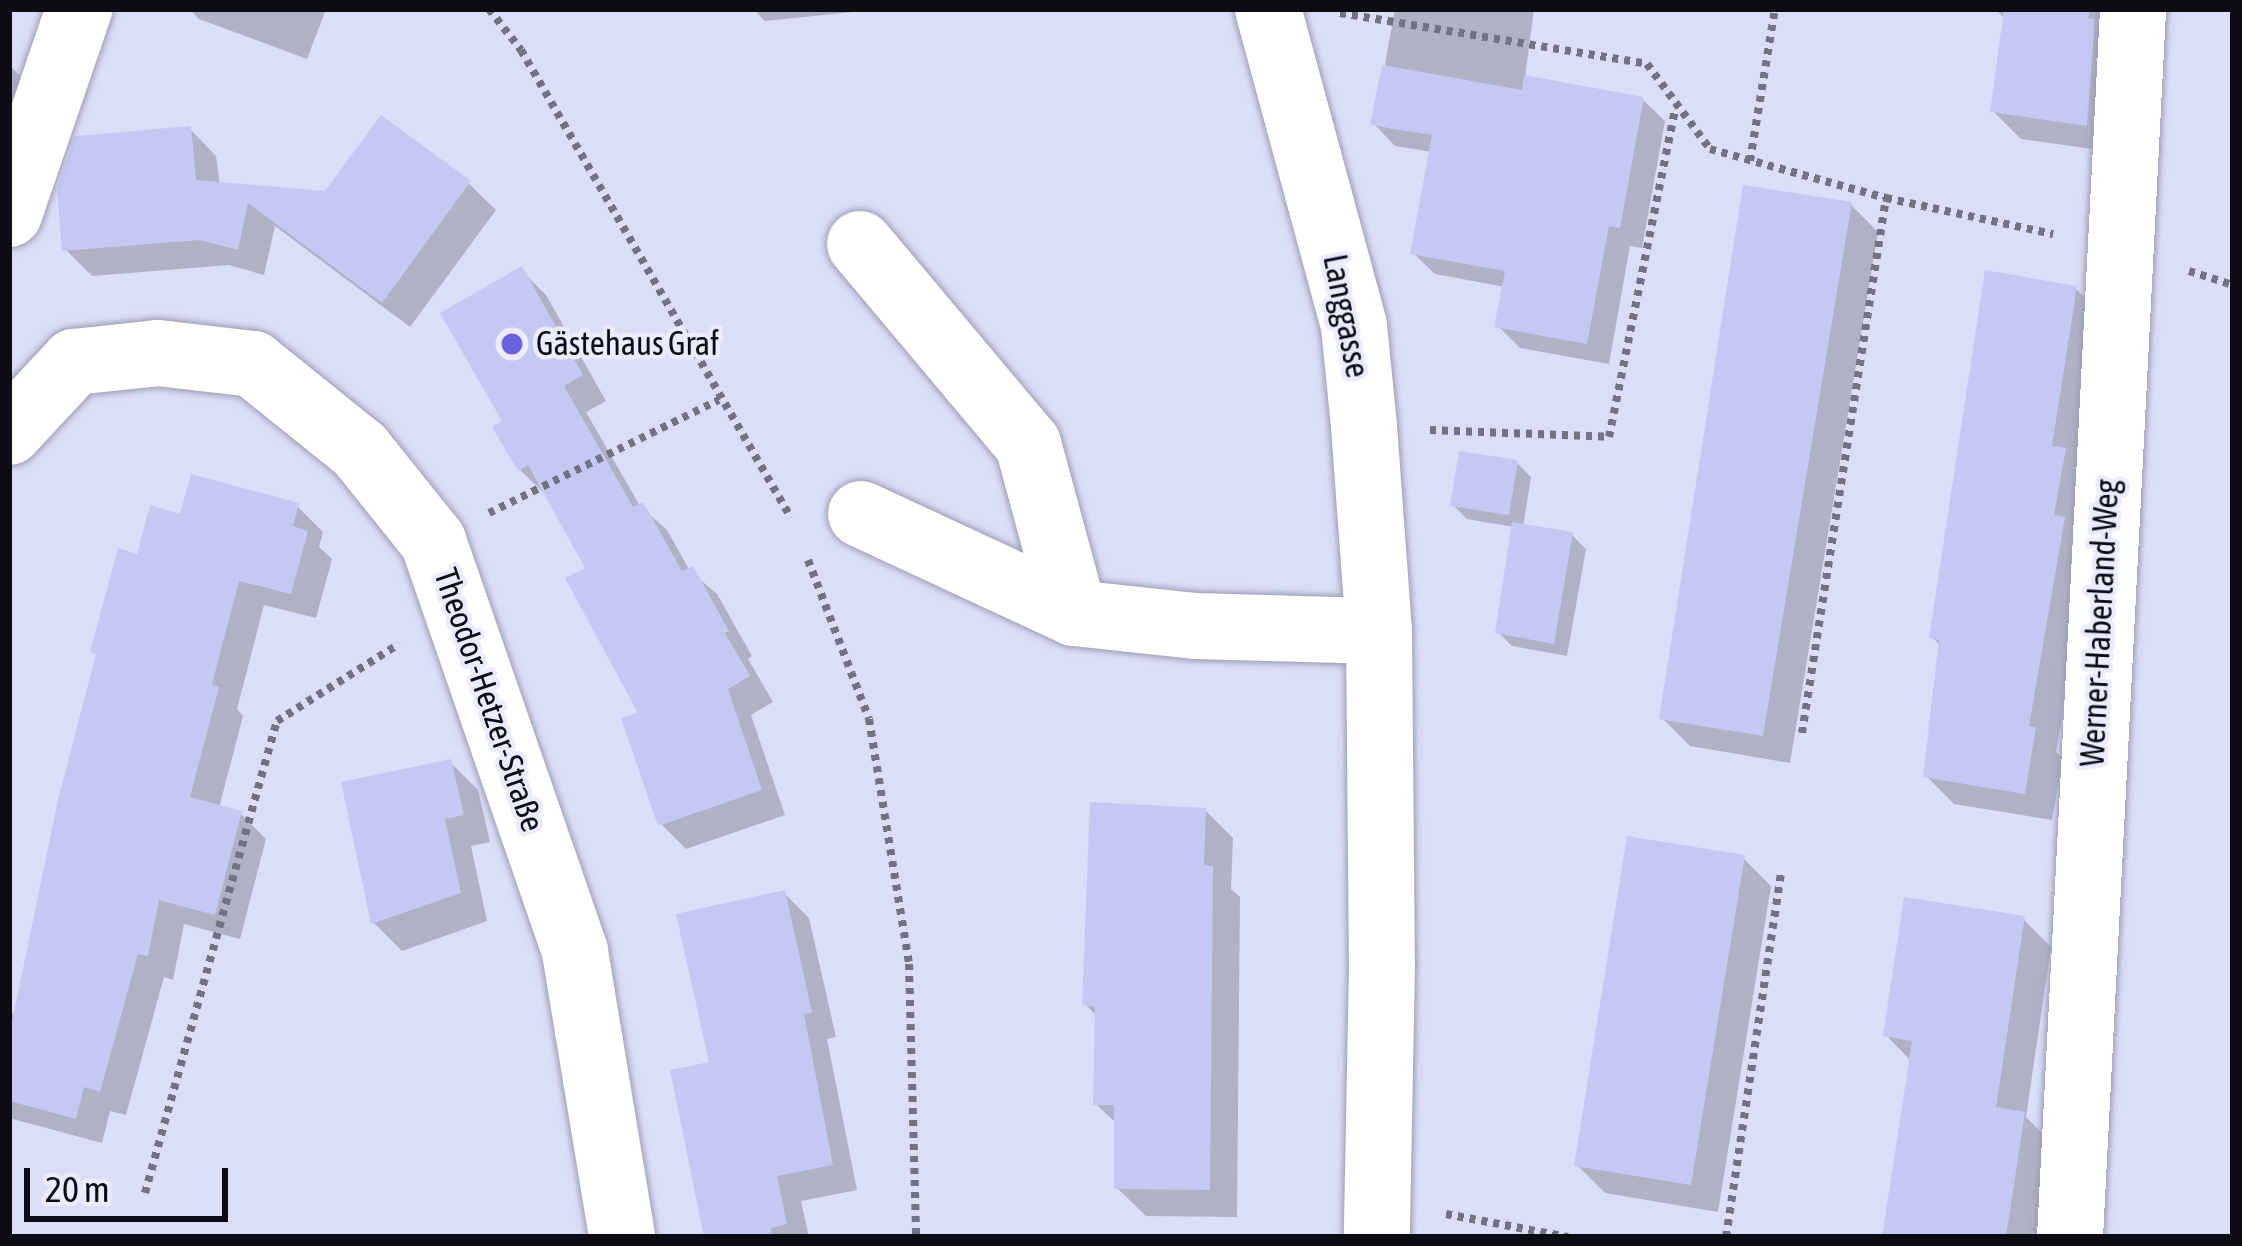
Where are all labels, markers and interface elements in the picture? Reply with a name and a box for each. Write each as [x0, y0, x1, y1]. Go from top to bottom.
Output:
street label: Langgasse [1315, 251, 1377, 381]
place label: Gästehaus Graf [536, 324, 719, 364]
marker: Gästehaus Graf [499, 331, 525, 357]
street label: Werner-Haberland-Weg [2073, 478, 2127, 768]
street label: Theodor-Hetzer-Straße [425, 563, 553, 837]
scale bar [30, 1144, 234, 1218]
text: 20 m [45, 1168, 110, 1210]

